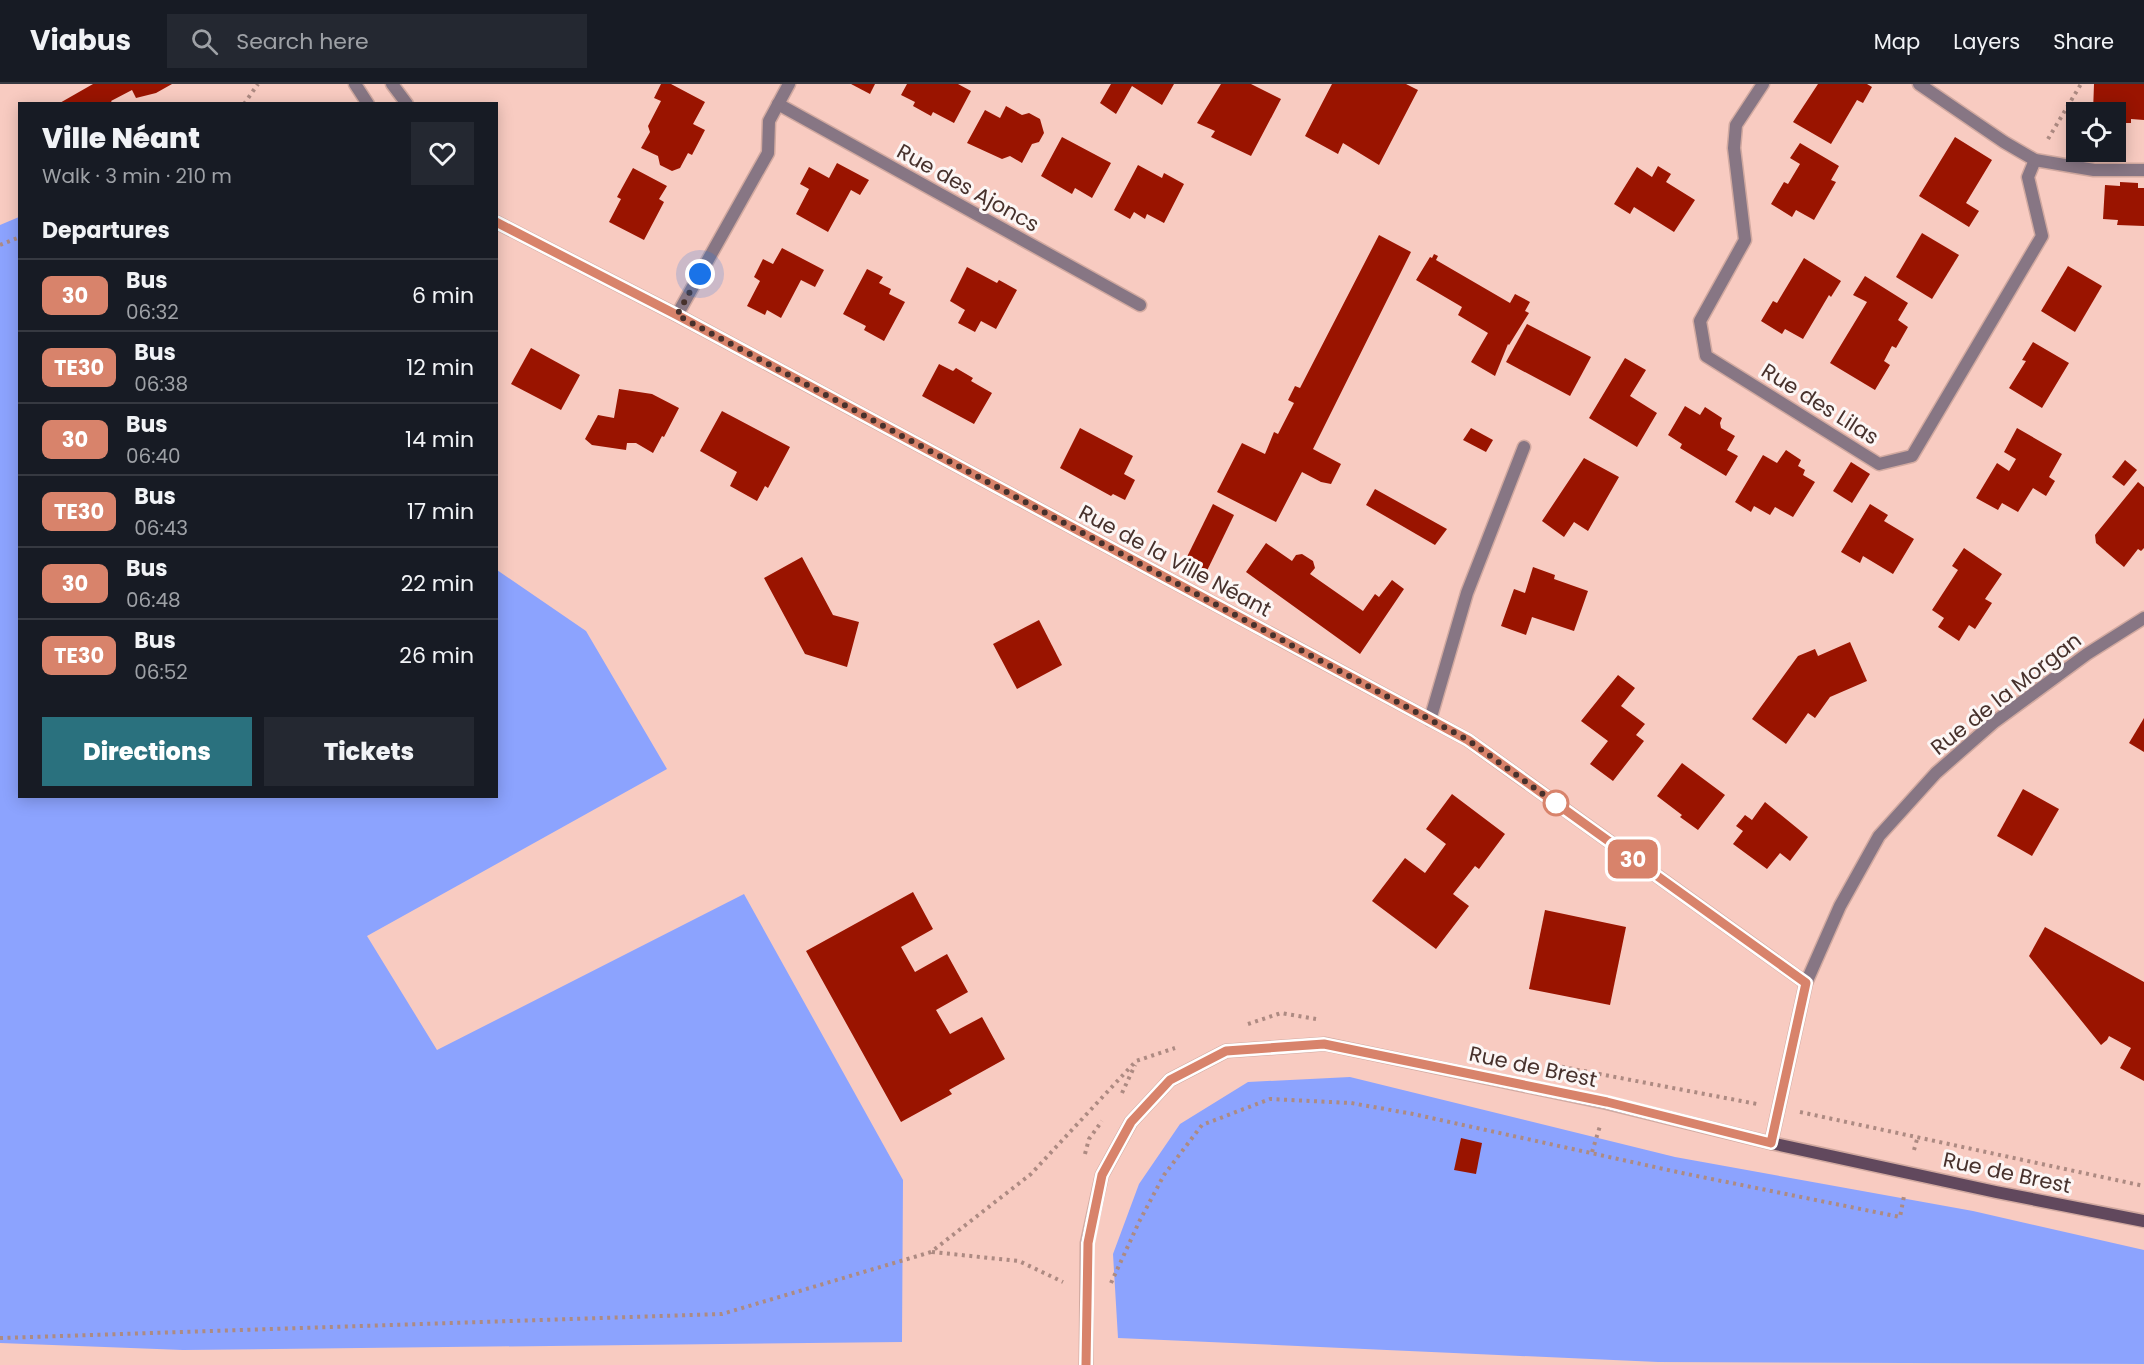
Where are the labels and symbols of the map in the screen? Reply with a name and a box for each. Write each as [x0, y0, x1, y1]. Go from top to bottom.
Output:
street label: Rue des Ajoncs [892, 136, 1045, 239]
your location [685, 259, 715, 289]
street label: Rue des Lilas [1756, 356, 1884, 451]
street label: Rue de la Ville Néant [1074, 498, 1277, 624]
street label: Rue de la Morgan [1924, 626, 2087, 762]
unlabelled marker [1543, 790, 1569, 816]
line badge: 30 [1606, 840, 1660, 878]
street label: Rue de Brest [1467, 1039, 1600, 1094]
street label: Rue de Brest [1941, 1145, 2074, 1200]

